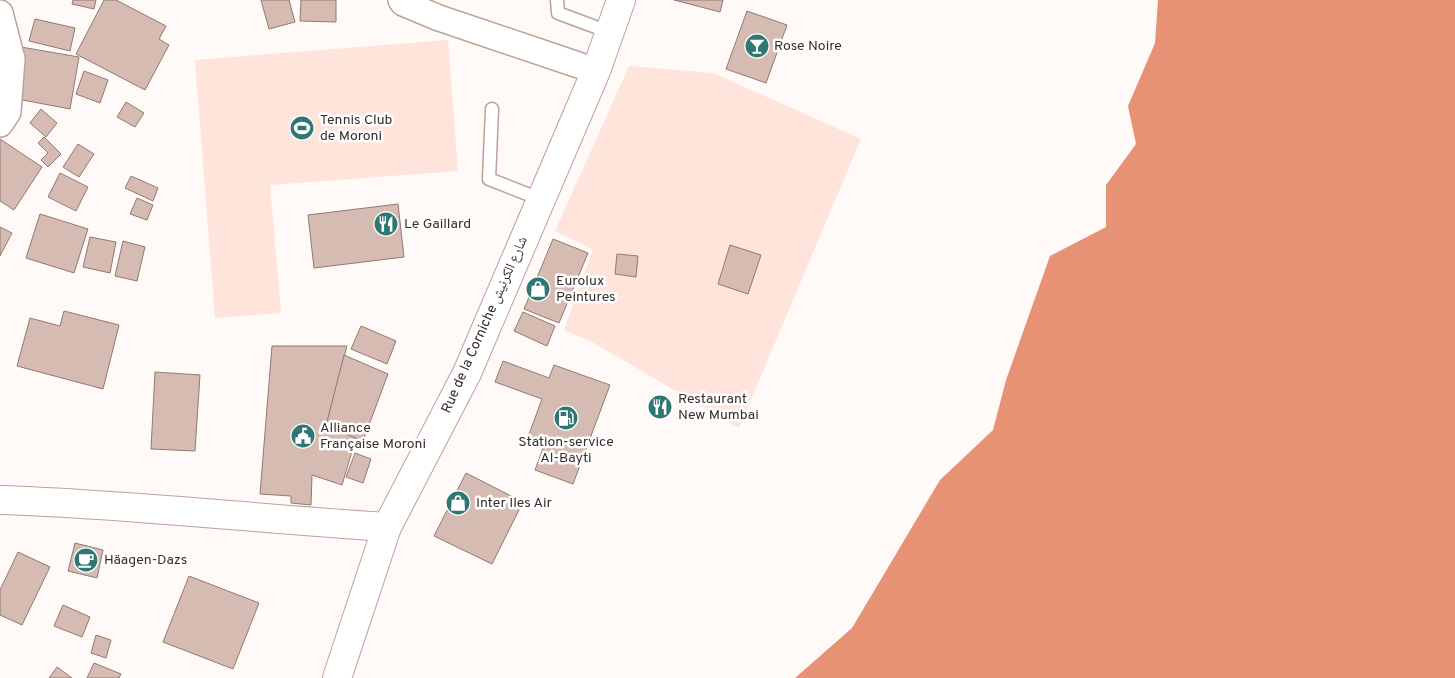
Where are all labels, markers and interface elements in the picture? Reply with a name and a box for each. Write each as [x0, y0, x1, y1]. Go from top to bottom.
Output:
bar icon: Rose Noire [744, 33, 770, 59]
place label: Rose Noire [774, 38, 842, 55]
place label: Tennis Club de Moroni [320, 112, 393, 145]
sports icon: Tennis Club de Moroni [289, 115, 315, 141]
restaurant icon: Le Gaillard [373, 211, 399, 237]
place label: Le Gaillard [404, 216, 471, 233]
street label: Rue de la Corniche شارع الكرنيش [438, 234, 532, 416]
place label: Eurolux Peintures [556, 273, 616, 306]
shop icon: Eurolux Peintures [525, 276, 551, 302]
place label: Restaurant New Mumbai [678, 391, 759, 424]
restaurant icon: Restaurant New Mumbai [647, 394, 673, 420]
fuel station icon: Station-service Al-Bayti [553, 405, 579, 431]
place label: Alliance Française Moroni [320, 420, 426, 453]
public building icon: Alliance Française Moroni [290, 423, 316, 449]
place label: Station-service Al-Bayti [518, 434, 614, 467]
shop icon: Inter Iles Air [445, 490, 471, 516]
place label: Inter Iles Air [476, 495, 553, 512]
cafe icon: Häagen-Dazs [73, 547, 99, 573]
place label: Häagen-Dazs [104, 552, 187, 569]

